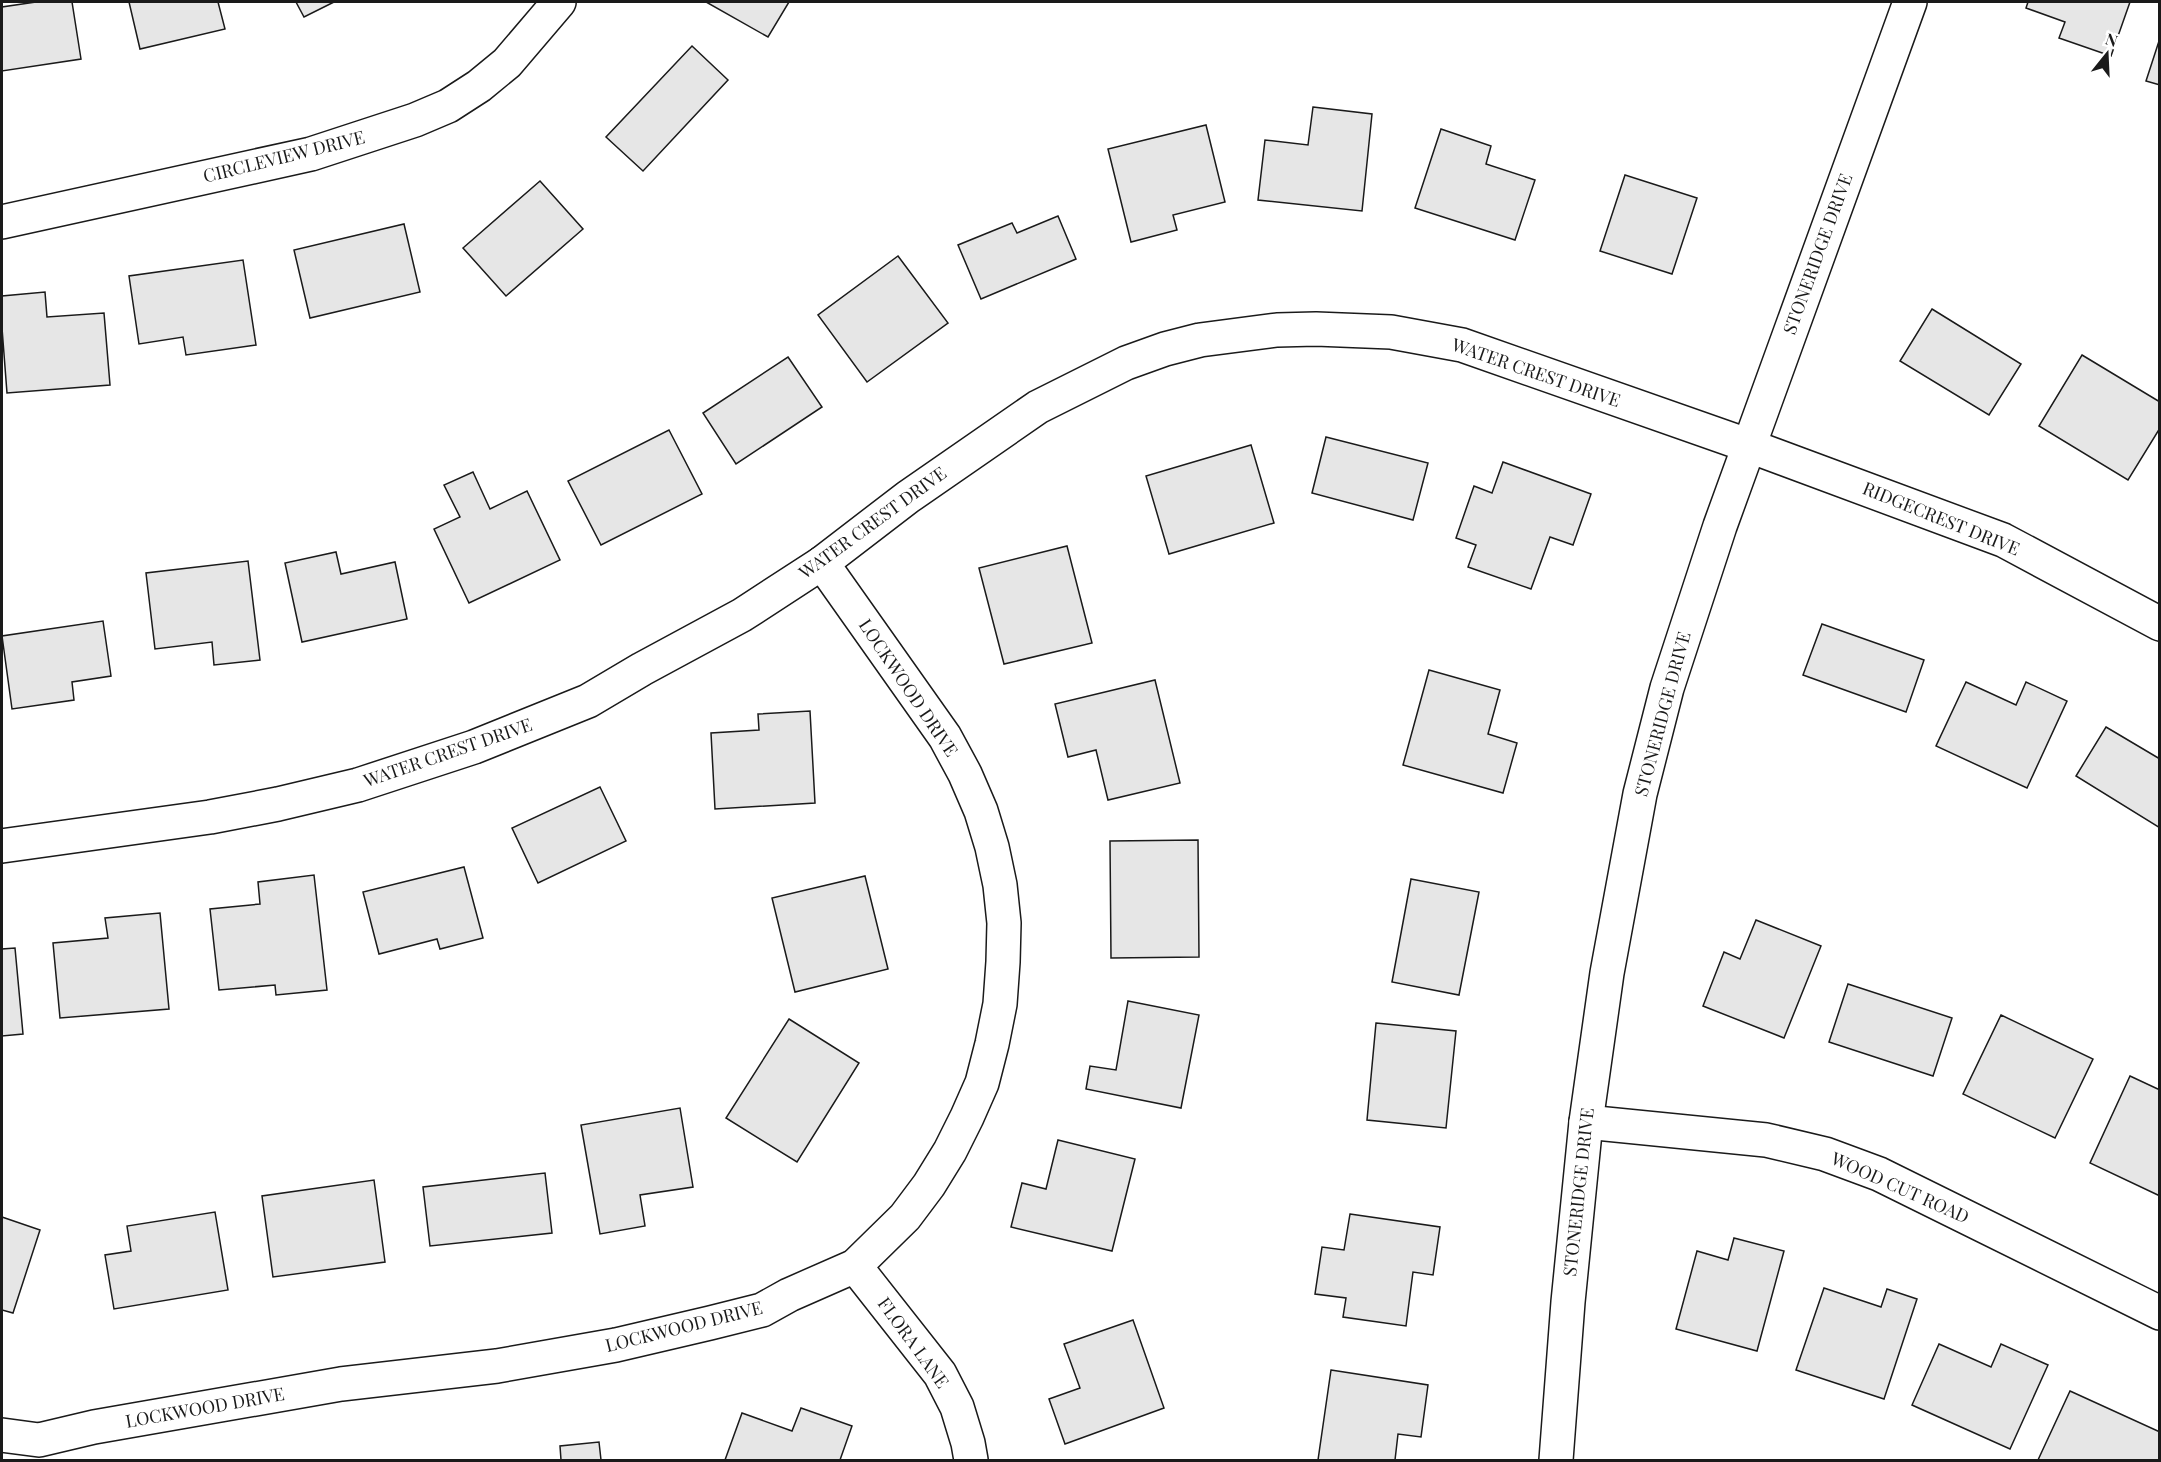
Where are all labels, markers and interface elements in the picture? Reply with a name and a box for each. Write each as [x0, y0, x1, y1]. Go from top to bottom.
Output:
north arrow [2077, 24, 2137, 84]
text: N [2103, 27, 2121, 51]
street label: CIRCLEVIEW DRIVE [201, 124, 367, 188]
street label: STONERIDGE DRIVE [1777, 170, 1857, 337]
street label: WATER CREST DRIVE [1448, 332, 1624, 412]
street label: WATER CREST DRIVE [793, 461, 951, 584]
street label: RIDGECREST DRIVE [1859, 476, 2023, 561]
street label: LOCKWOOD DRIVE [854, 614, 964, 761]
street label: STONERIDGE DRIVE [1628, 629, 1696, 799]
street label: WATER CREST DRIVE [359, 712, 535, 792]
street label: STONERIDGE DRIVE [1557, 1106, 1599, 1277]
street label: WOOD CUT ROAD [1827, 1145, 1973, 1228]
street label: FLORA LANE [873, 1292, 955, 1393]
street label: LOCKWOOD DRIVE [603, 1295, 765, 1357]
street label: LOCKWOOD DRIVE [123, 1381, 286, 1433]

